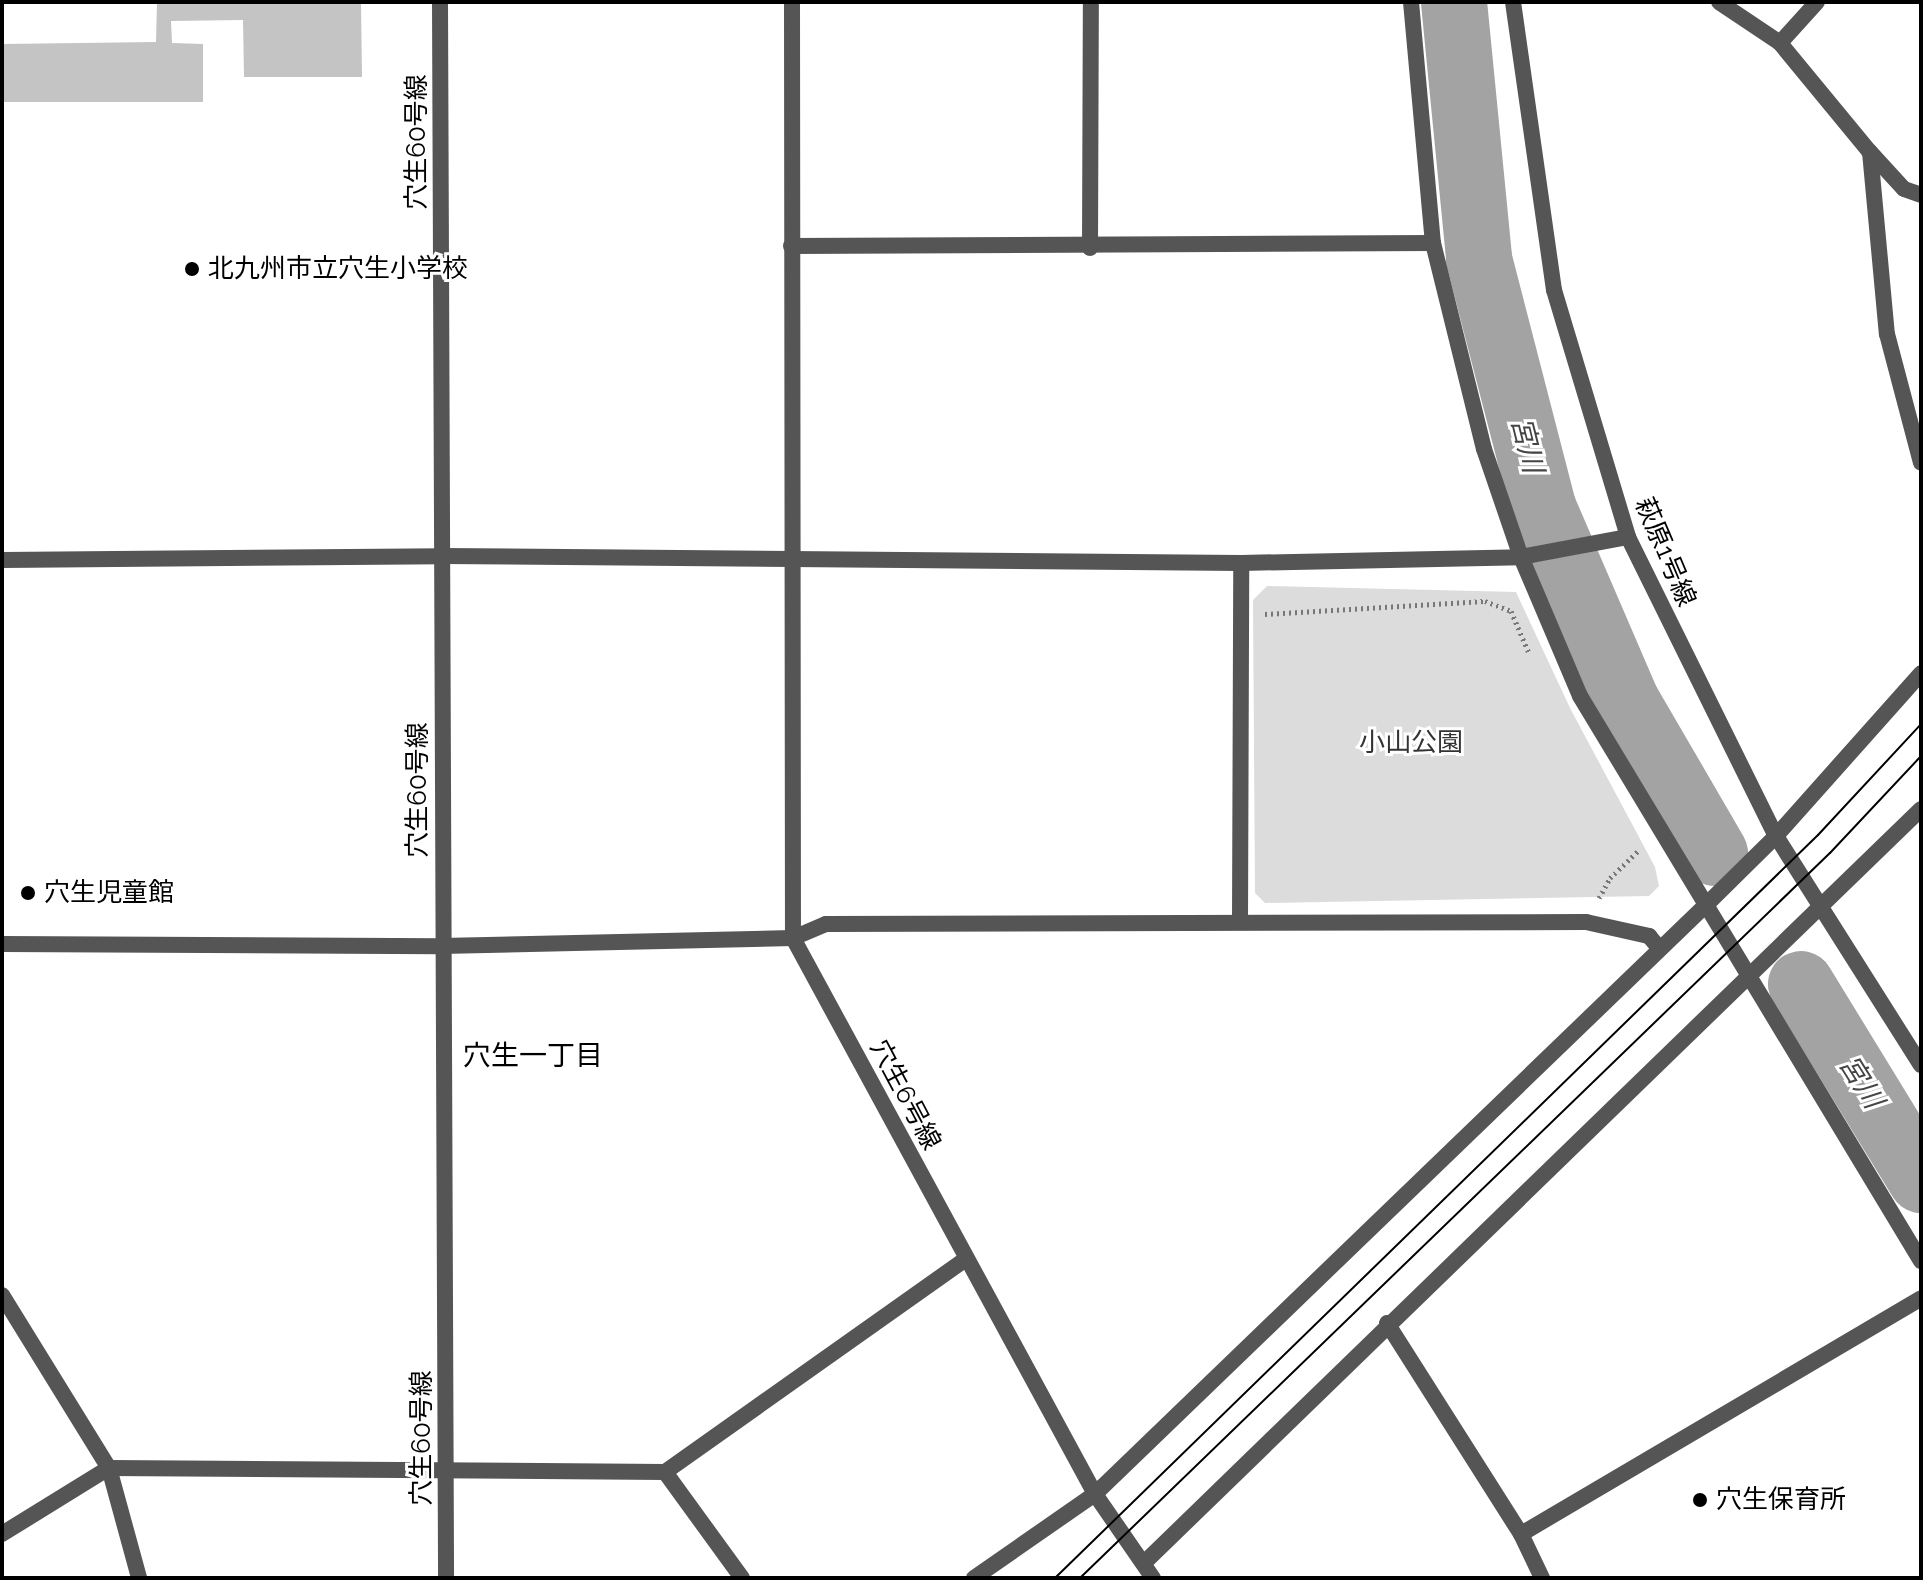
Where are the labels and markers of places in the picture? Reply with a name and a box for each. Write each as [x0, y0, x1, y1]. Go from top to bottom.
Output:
place label: 北九州市立穴生小学校 [208, 253, 468, 285]
marker: 北九州市立穴生小学校 [183, 260, 201, 278]
place label: 穴生児童館 [44, 877, 174, 909]
marker: 穴生児童館 [19, 884, 37, 902]
place label: 穴生保育所 [1716, 1484, 1846, 1516]
marker: 穴生保育所 [1691, 1491, 1709, 1509]

